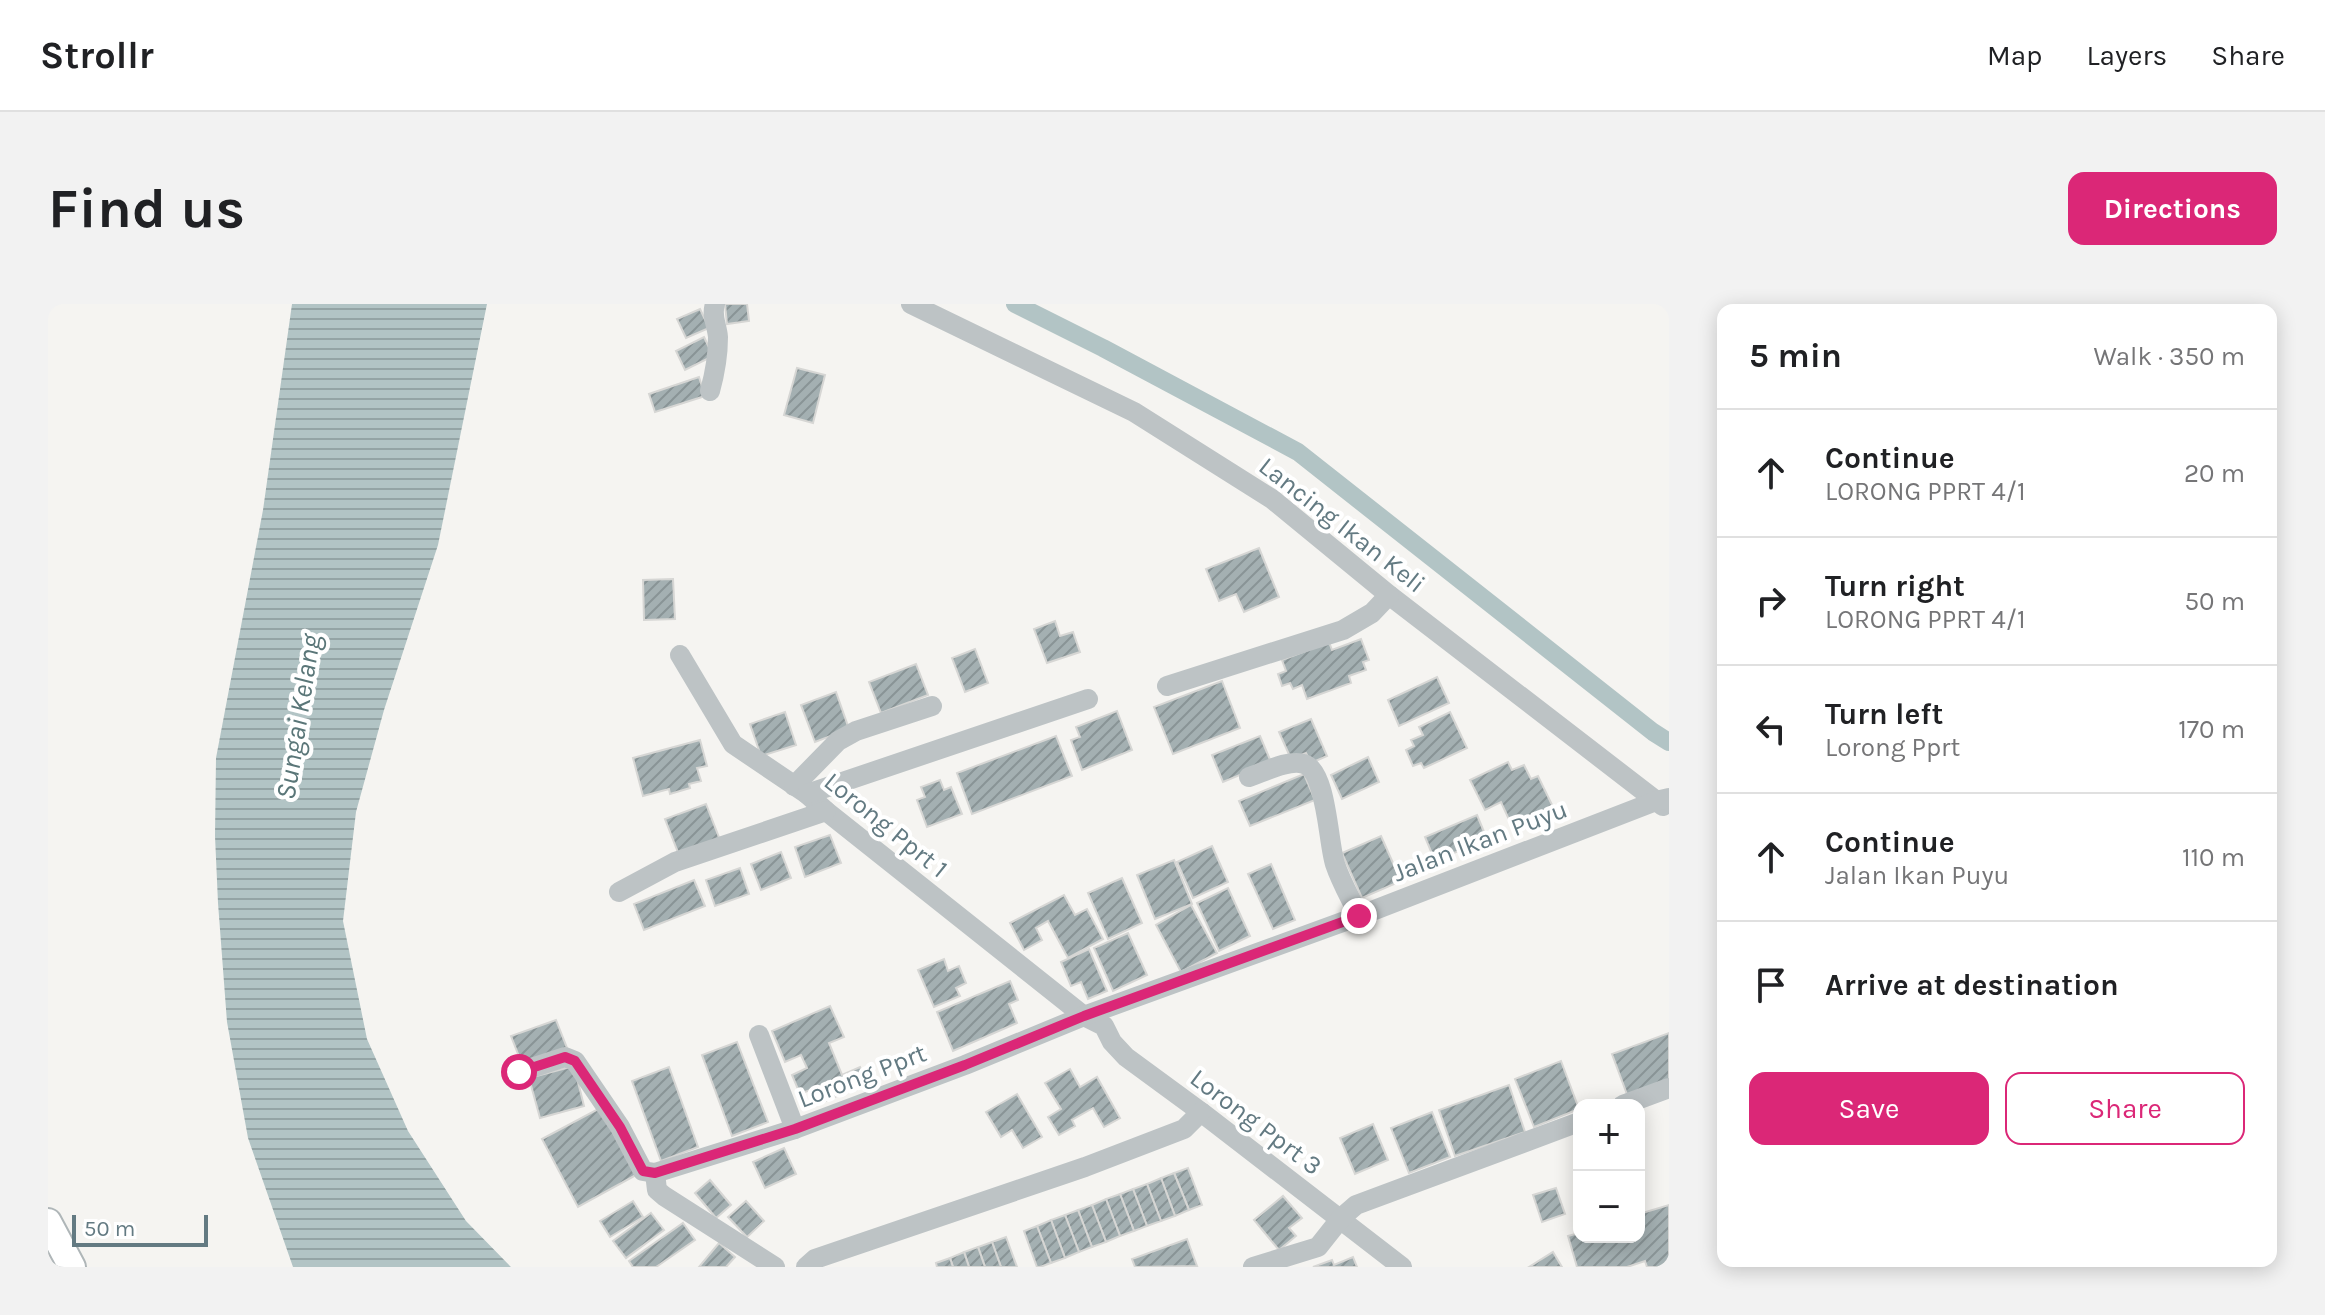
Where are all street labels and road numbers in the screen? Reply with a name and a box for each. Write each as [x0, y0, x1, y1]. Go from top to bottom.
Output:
street label: Lancing Ikan Keli [1253, 451, 1431, 599]
street label: Lorong Pprt 1 [818, 766, 954, 884]
street label: Jalan Ikan Puyu [1388, 793, 1572, 889]
street label: Lorong Pprt [793, 1037, 931, 1115]
street label: Lorong Pprt 3 [1184, 1062, 1328, 1182]

